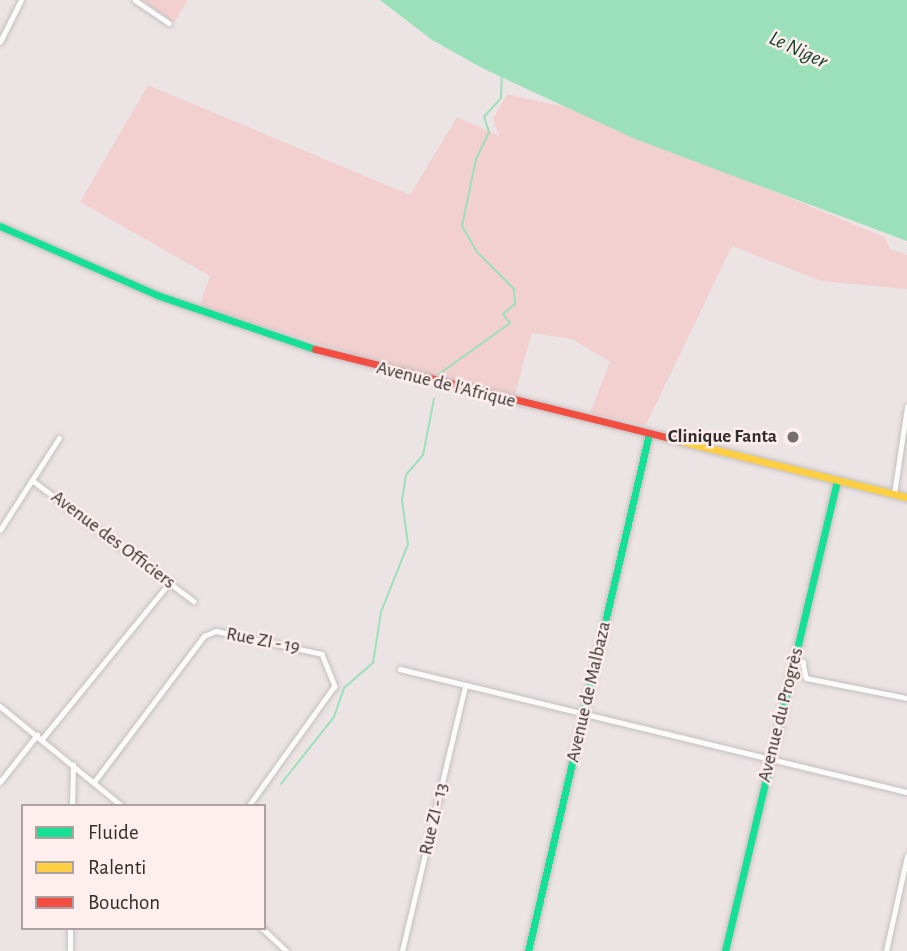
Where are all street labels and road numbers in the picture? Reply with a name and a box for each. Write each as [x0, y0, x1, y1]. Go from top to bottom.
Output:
street label: Avenue de l'Afrique [374, 357, 518, 413]
street label: Avenue des Officiers [46, 486, 180, 594]
street label: Avenue de Malbaza [562, 619, 616, 765]
street label: Rue ZI - 19 [224, 623, 302, 659]
street label: Avenue du Progrès [753, 646, 809, 784]
street label: Rue ZI - 13 [415, 781, 453, 857]

